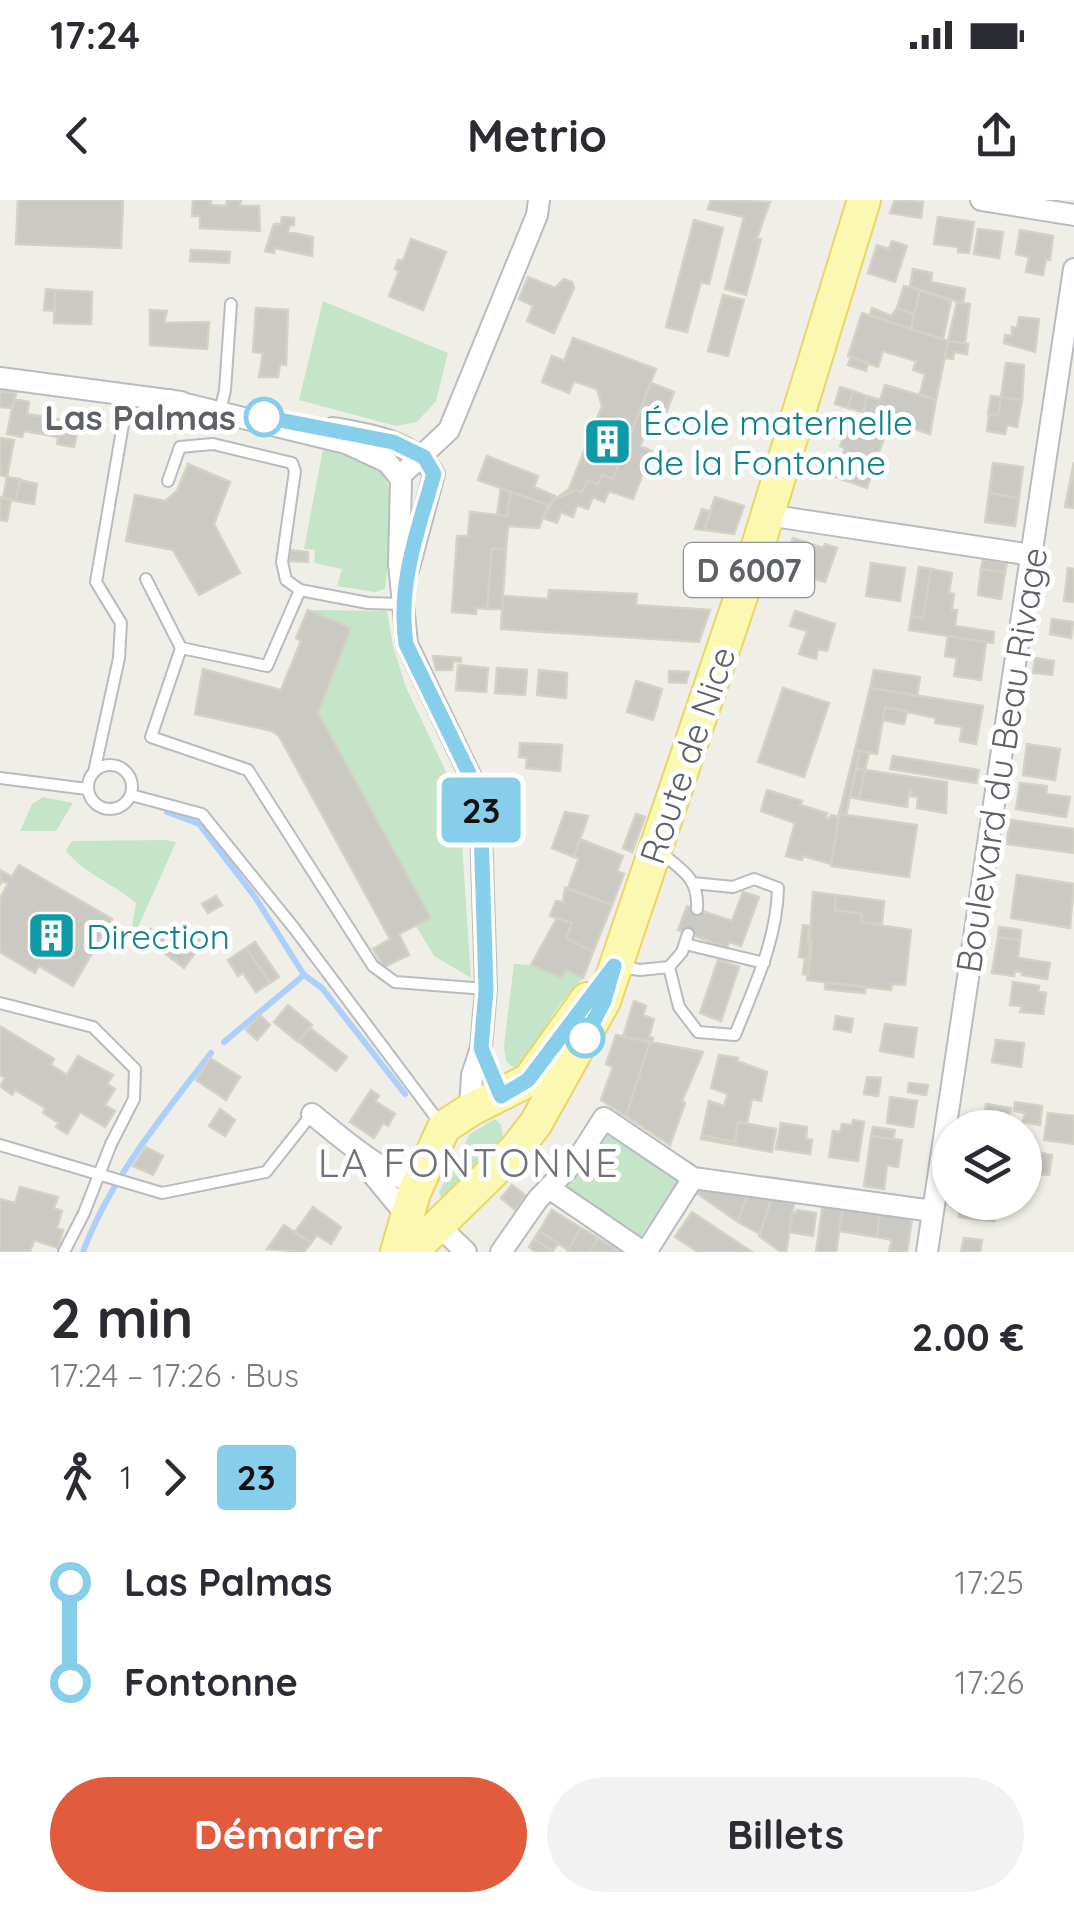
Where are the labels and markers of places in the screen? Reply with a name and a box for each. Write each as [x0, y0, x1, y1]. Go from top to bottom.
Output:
place label: Las Palmas [44, 395, 236, 439]
marker: Las Palmas [245, 398, 283, 436]
place label: École maternelle de la Fontonne [643, 400, 913, 484]
building icon: École maternelle de la Fontonne [582, 416, 634, 468]
building icon: Direction [25, 910, 77, 962]
place label: Direction [86, 914, 230, 958]
unlabelled marker [566, 1019, 604, 1057]

